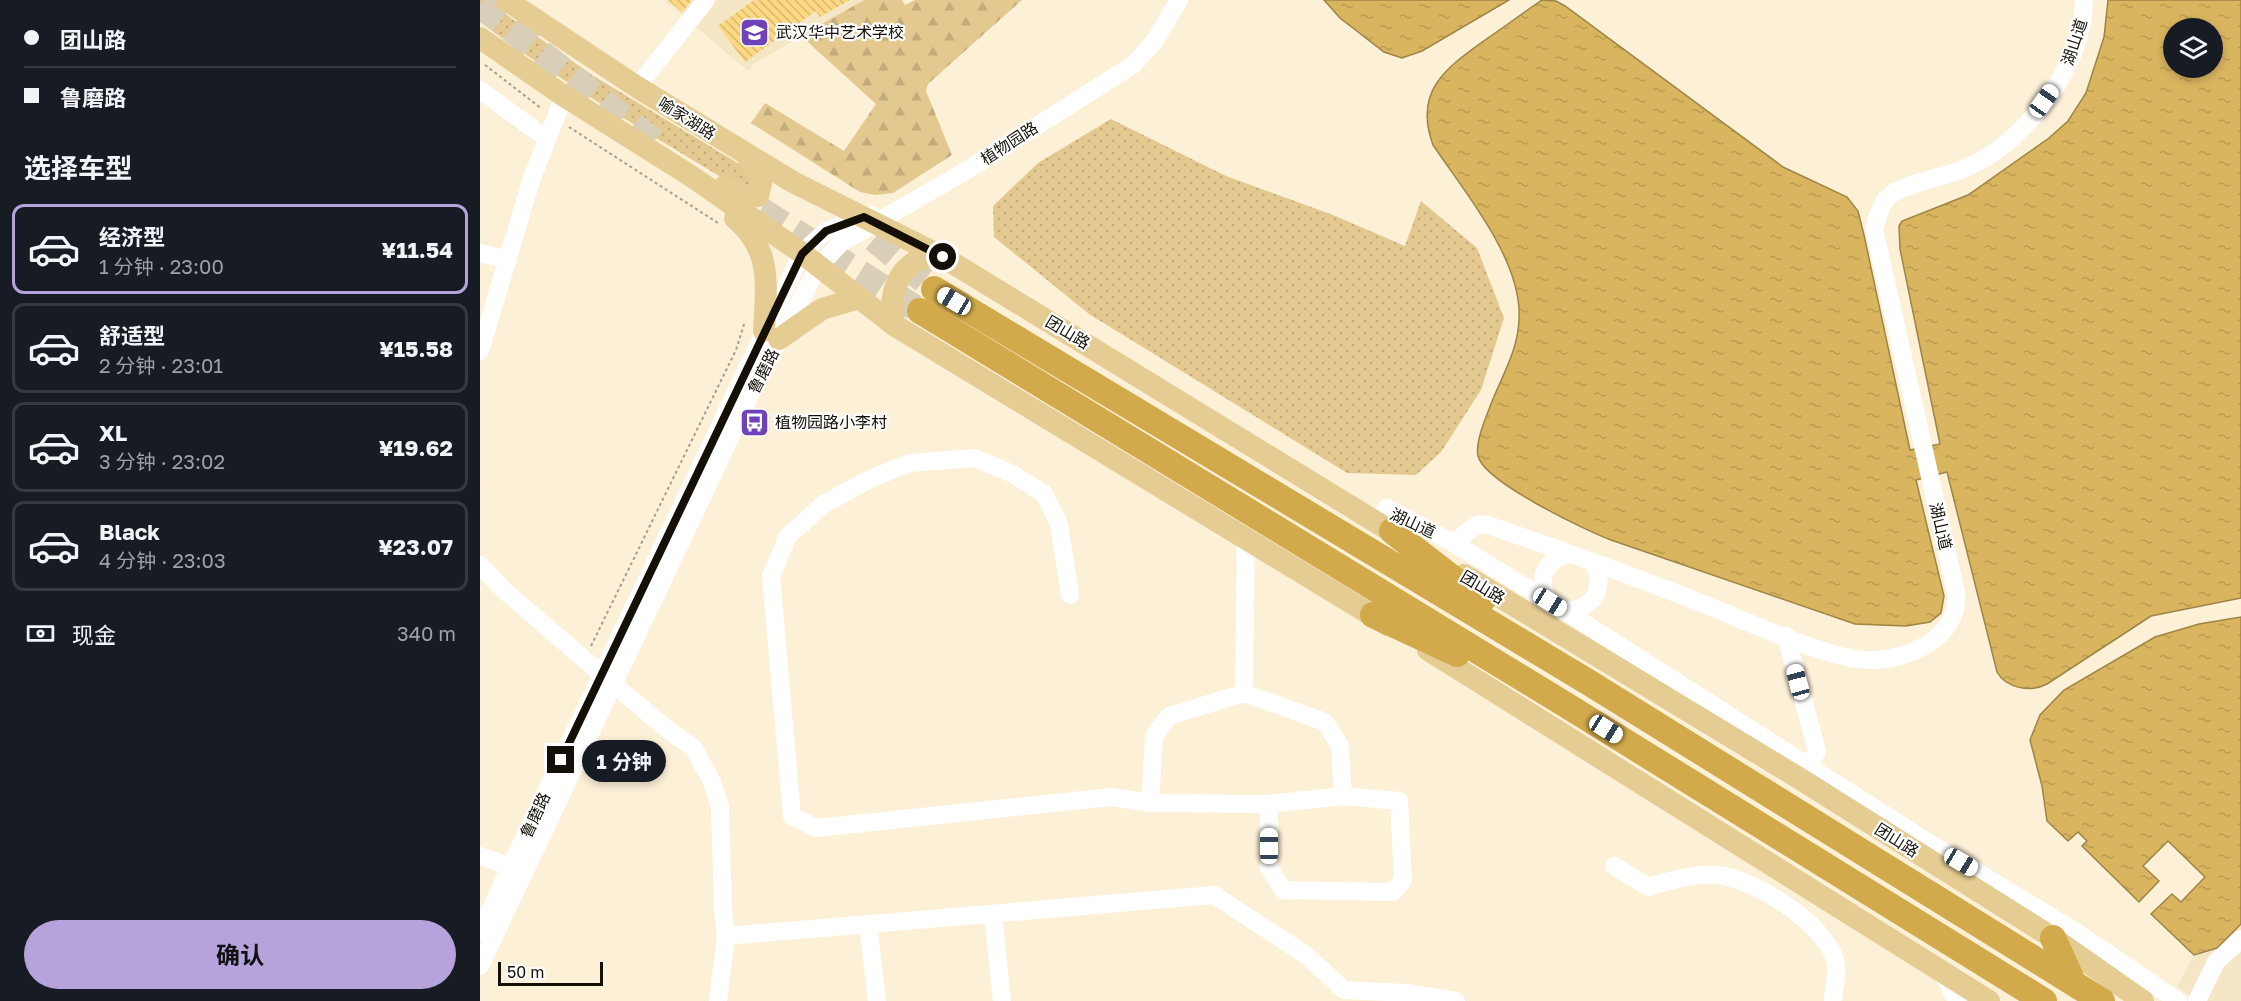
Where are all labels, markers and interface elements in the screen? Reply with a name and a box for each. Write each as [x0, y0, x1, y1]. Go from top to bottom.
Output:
school or university icon: 武汉华中艺术学校 [739, 16, 771, 48]
street label: 湖山道 [2057, 16, 2091, 68]
map controls [2163, 18, 2223, 78]
button: layers [2163, 18, 2223, 78]
place label: 武汉华中艺术学校 [776, 22, 904, 42]
text: 团山路 [60, 26, 126, 53]
car [2026, 81, 2062, 121]
text: 鲁磨路 [60, 84, 126, 111]
street label: 喻家湖路 [655, 93, 719, 143]
street label: 植物园路 [977, 117, 1041, 169]
text: 选择车型 [24, 152, 132, 184]
icon: car [27, 222, 81, 276]
text: 经济型 [99, 223, 165, 250]
text: ¥11.54 [382, 236, 453, 263]
route start [929, 243, 956, 270]
text: 1 分钟 · 23:00 [99, 254, 224, 278]
car [934, 284, 974, 318]
street label: 团山路 [1042, 311, 1094, 353]
icon: car [27, 321, 81, 375]
text: 舒适型 [99, 322, 165, 349]
text: ¥15.58 [379, 335, 453, 362]
street label: 鲁磨路 [743, 345, 783, 397]
text: 2 分钟 · 23:01 [99, 353, 223, 377]
bus stop icon: 植物园路小李村 [738, 406, 770, 438]
place label: 植物园路小李村 [775, 412, 887, 432]
text: XL [99, 419, 127, 446]
icon: car [27, 420, 81, 474]
text: ¥19.62 [379, 434, 453, 461]
text: 3 分钟 · 23:02 [99, 449, 225, 473]
street label: 湖山道 [1926, 500, 1956, 552]
street label: 湖山道 [1387, 504, 1439, 542]
text: Black [99, 518, 160, 545]
icon: car [27, 519, 81, 573]
text: ¥23.07 [378, 533, 453, 560]
text: 4 分钟 · 23:03 [99, 548, 226, 572]
street label: 团山路 [1457, 566, 1509, 608]
car [1530, 585, 1570, 619]
icon: cash [24, 617, 57, 650]
text: 现金 [72, 621, 116, 648]
text: 340 m [397, 621, 456, 645]
car [1785, 662, 1811, 702]
car [1586, 712, 1626, 746]
callout: 1 分钟 [582, 739, 666, 781]
route end [547, 746, 574, 773]
text: 1 分钟 [596, 749, 652, 773]
street label: 鲁磨路 [516, 789, 554, 841]
street label: 团山路 [1871, 819, 1923, 861]
car [1260, 828, 1278, 864]
car [1941, 845, 1981, 879]
button: 确认 [24, 920, 456, 989]
scale bar [498, 959, 603, 986]
text: 50 m [507, 962, 544, 982]

